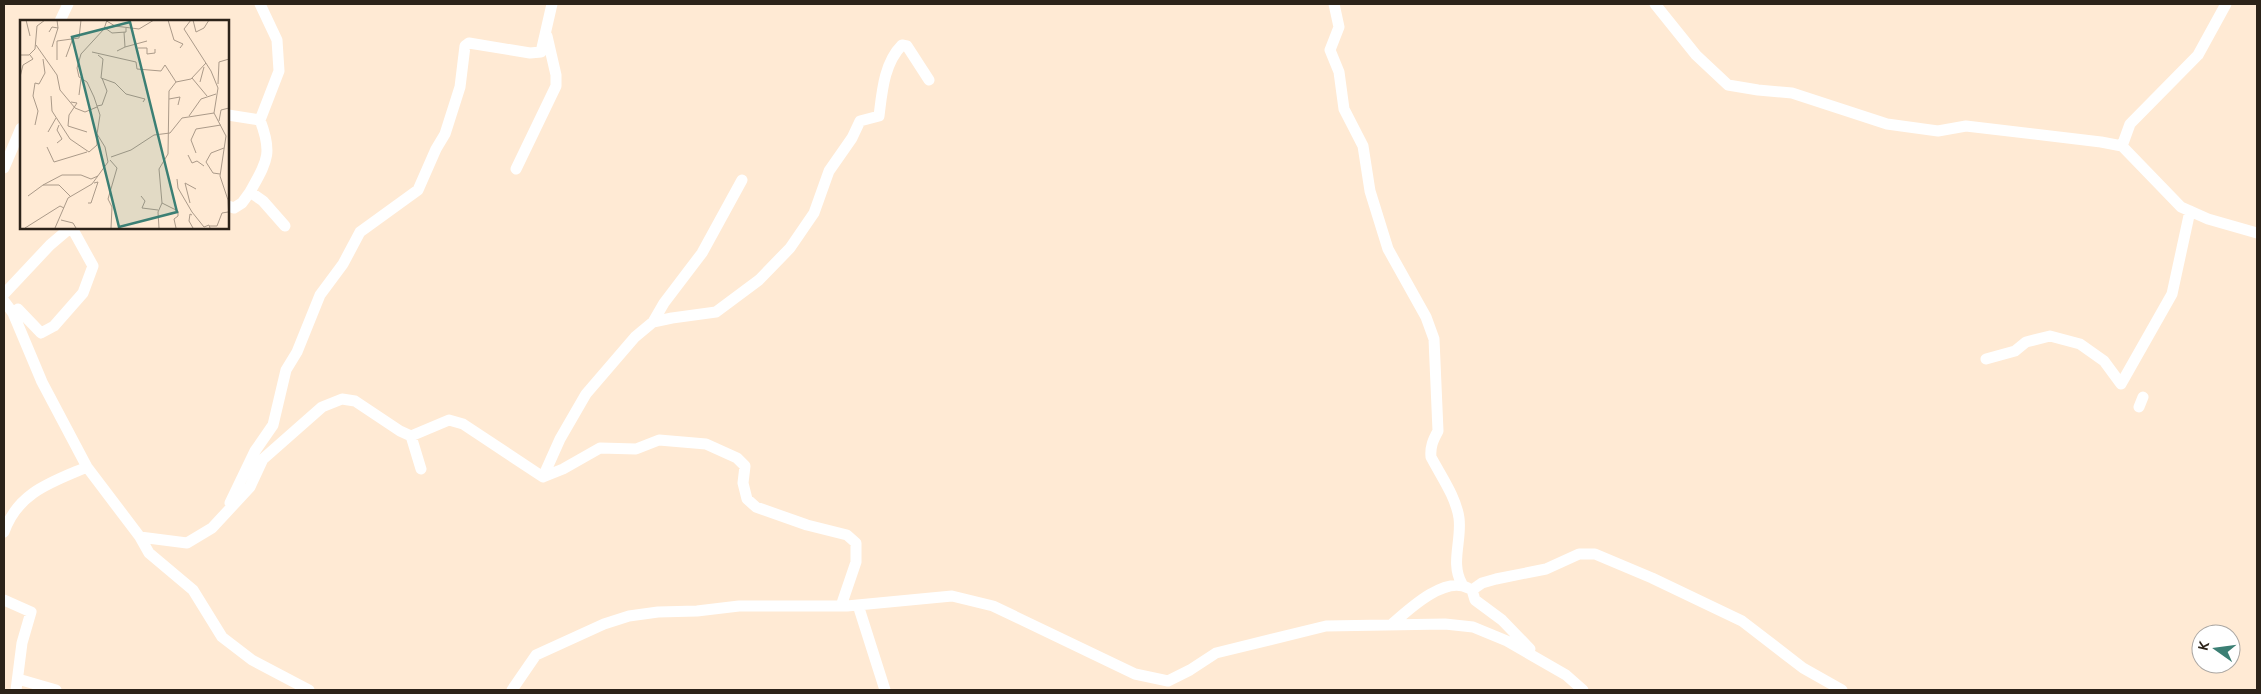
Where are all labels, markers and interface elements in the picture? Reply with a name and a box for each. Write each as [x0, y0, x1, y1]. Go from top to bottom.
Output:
inset map [20, 20, 229, 229]
north arrow [2191, 624, 2241, 674]
text: K [2194, 639, 2213, 652]

